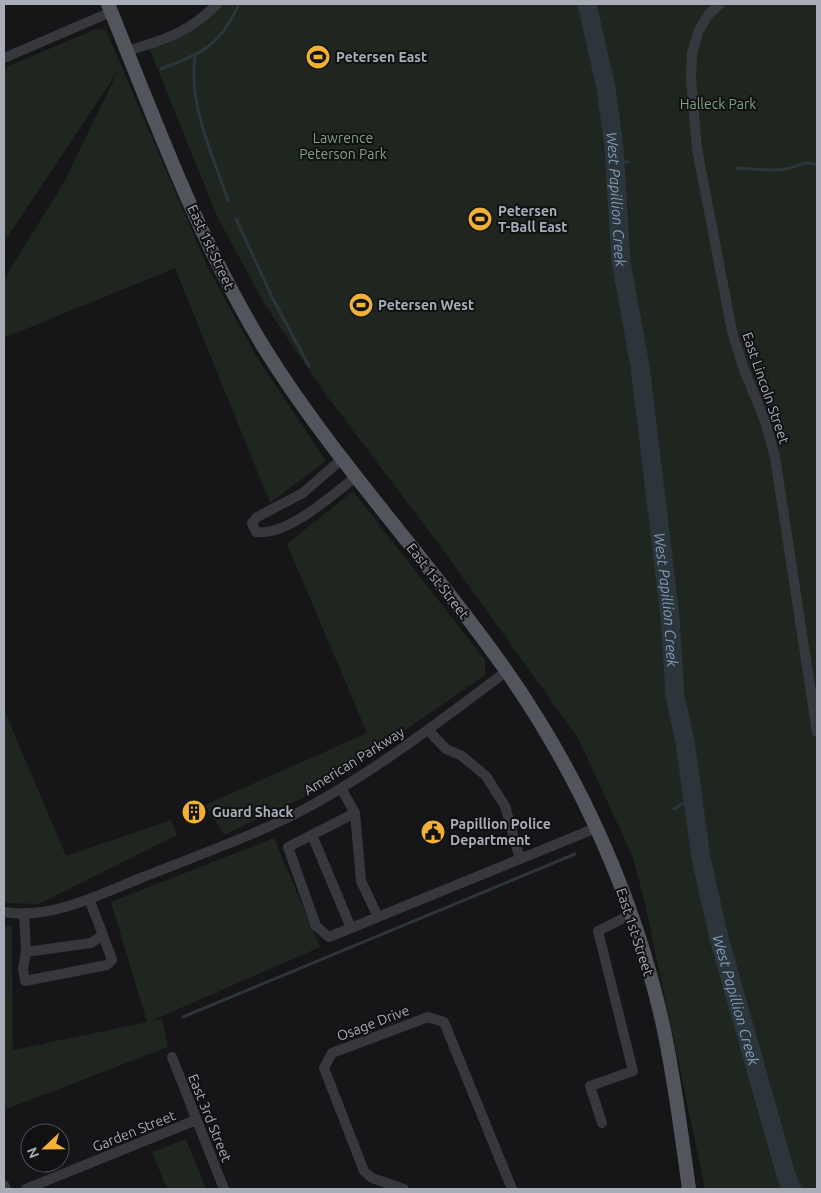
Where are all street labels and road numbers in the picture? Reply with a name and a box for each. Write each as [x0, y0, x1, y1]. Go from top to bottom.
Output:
street label: East 1st Street [184, 202, 238, 292]
street label: East Lincoln Street [739, 330, 793, 446]
street label: East 1st Street [404, 540, 473, 622]
street label: American Parkway [301, 724, 407, 798]
street label: East 1st Street [613, 886, 657, 978]
street label: Osage Drive [335, 1002, 411, 1044]
street label: East 3rd Street [185, 1072, 235, 1165]
street label: Garden Street [90, 1107, 178, 1155]

